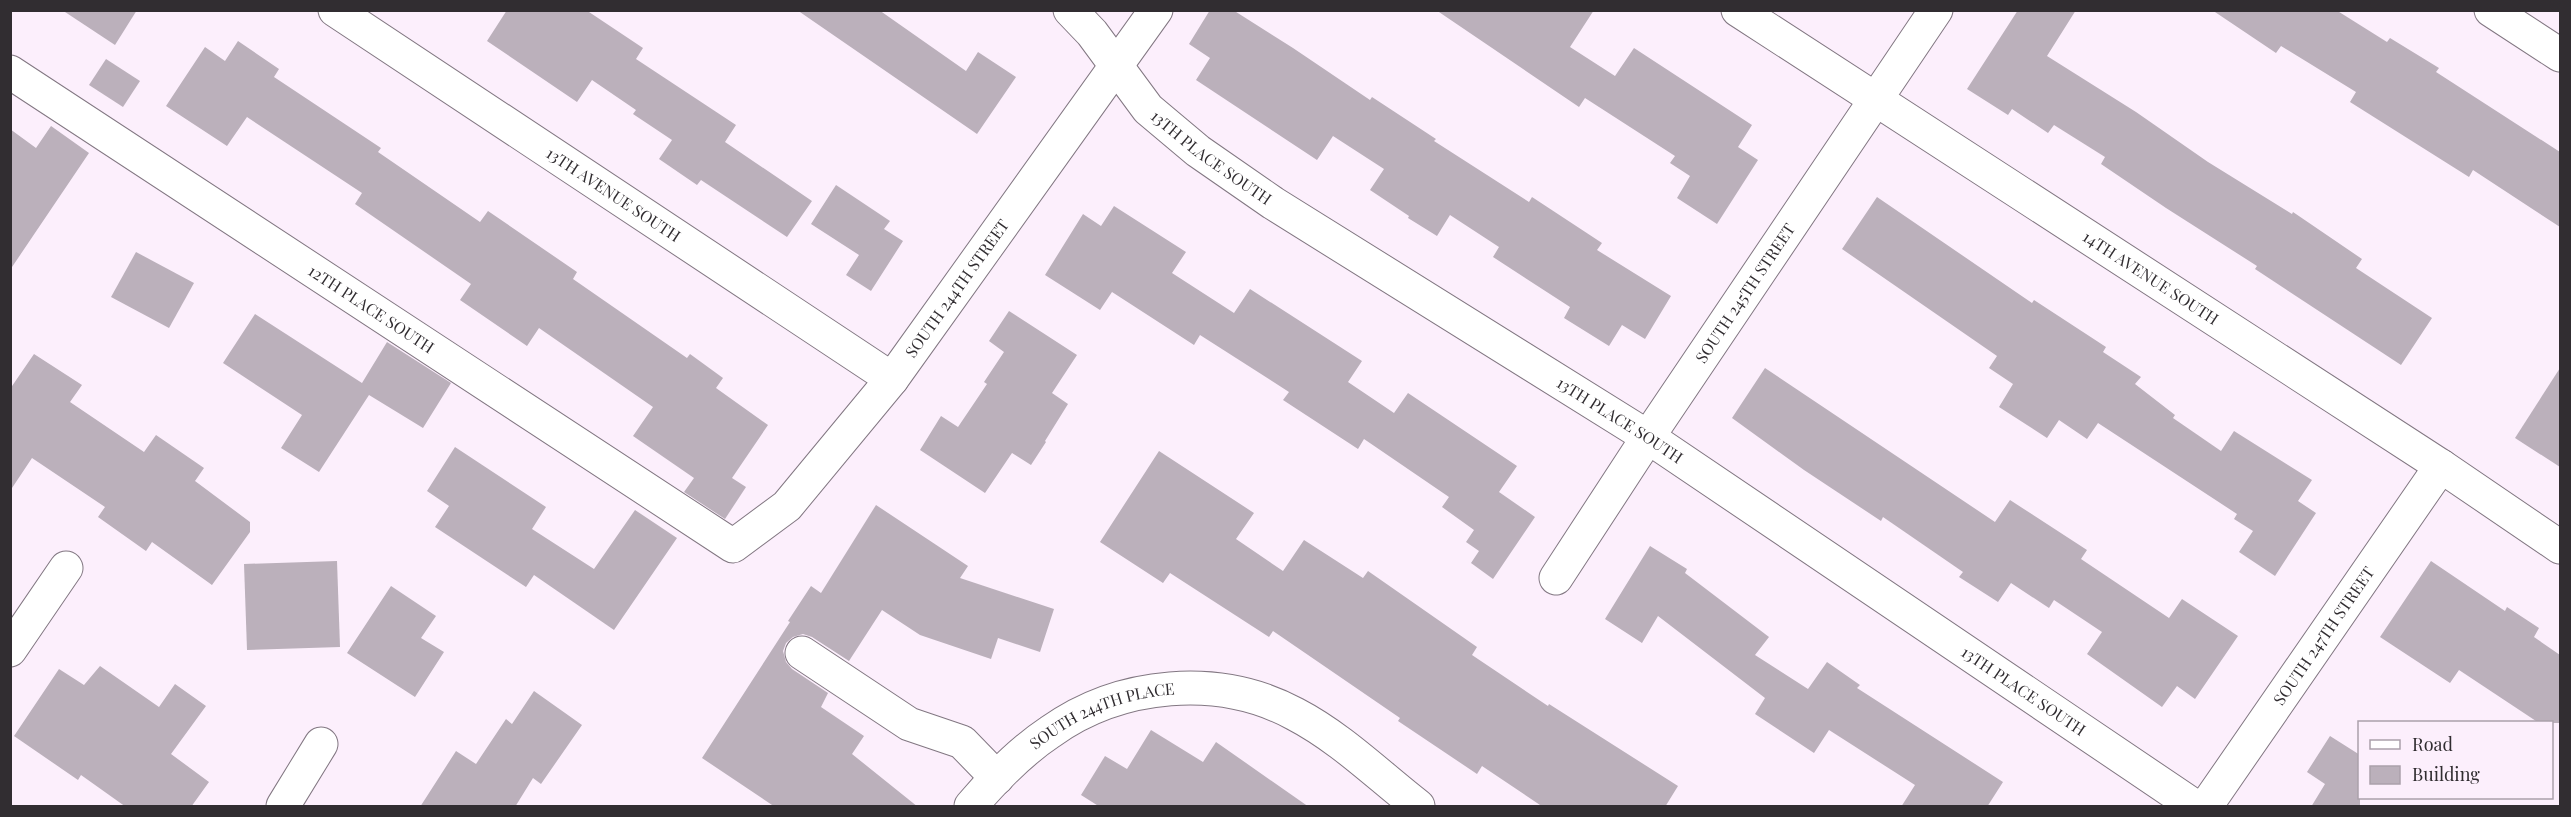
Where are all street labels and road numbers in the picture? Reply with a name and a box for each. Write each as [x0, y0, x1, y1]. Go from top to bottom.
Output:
street label: 13TH PLACE SOUTH [1147, 105, 1276, 209]
street label: 13TH AVENUE SOUTH [543, 142, 685, 246]
street label: SOUTH 244TH STREET [900, 215, 1013, 361]
street label: SOUTH 245TH STREET [1690, 219, 1799, 367]
street label: 14TH AVENUE SOUTH [2079, 226, 2223, 329]
street label: 12TH PLACE SOUTH [305, 259, 439, 357]
street label: 13TH PLACE SOUTH [1553, 372, 1687, 468]
street label: SOUTH 247TH STREET [2268, 562, 2378, 709]
street label: 13TH PLACE SOUTH [1957, 641, 2090, 740]
street label: SOUTH 244TH PLACE [1025, 678, 1175, 753]

